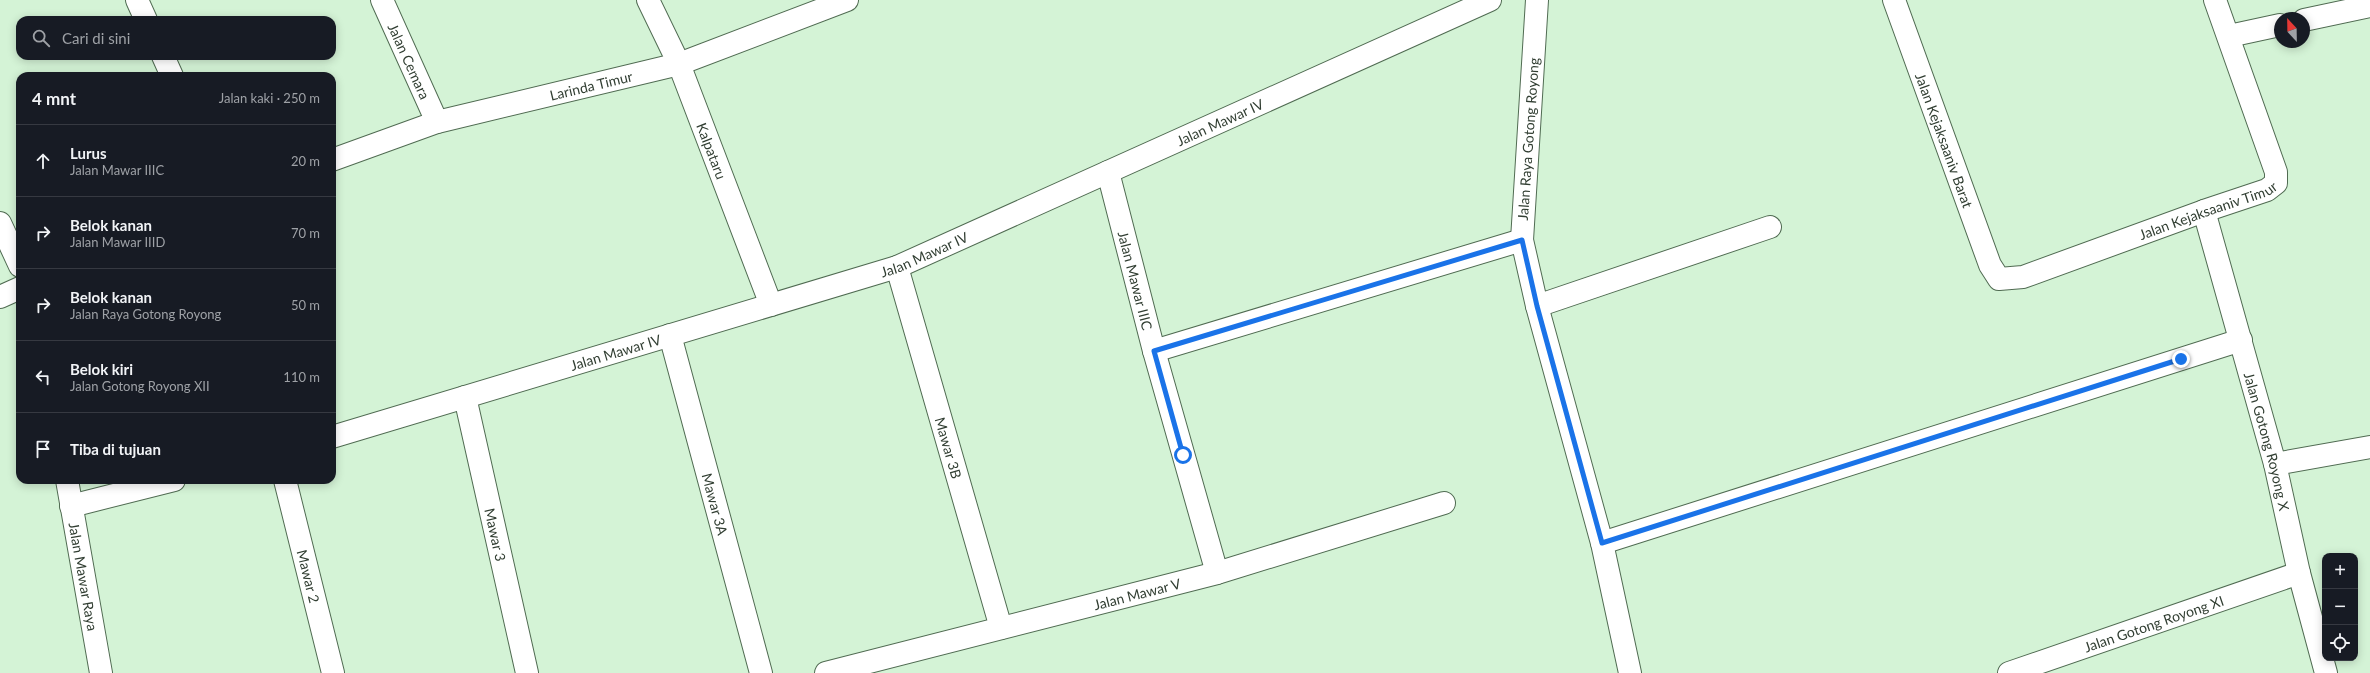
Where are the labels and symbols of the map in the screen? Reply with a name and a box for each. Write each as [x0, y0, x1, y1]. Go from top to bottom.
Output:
north arrow [2274, 12, 2310, 48]
street label: Jalan Cemara [385, 21, 434, 102]
street label: Jalan Raya Gotong Royong [1514, 57, 1542, 221]
street label: Larinda Timur [548, 67, 634, 103]
street label: Jalan Kejaksaaniv Barat [1913, 70, 1977, 210]
street label: Jalan Mawar IV [1174, 94, 1266, 149]
street label: Kalpataru [694, 120, 731, 181]
street label: Jalan Kejaksaaniv Timur [2136, 177, 2280, 243]
street label: Jalan Mawar IV [878, 227, 971, 280]
street label: Jalan Mawar IIIC [1115, 229, 1157, 332]
street label: Jalan Mawar IV [568, 330, 663, 373]
route end [2172, 350, 2190, 368]
street label: Jalan Gotong Royong X [2241, 370, 2294, 512]
street label: Mawar 3B [932, 415, 966, 480]
route start [1174, 446, 1192, 464]
street label: Mawar 3A [699, 471, 732, 537]
street label: Mawar 3 [482, 506, 510, 563]
street label: Jalan Mawar Raya [66, 521, 102, 632]
street label: Mawar 2 [294, 548, 324, 604]
street label: Jalan Mawar V [1092, 574, 1183, 613]
street label: Jalan Gotong Royong XI [2082, 591, 2226, 655]

